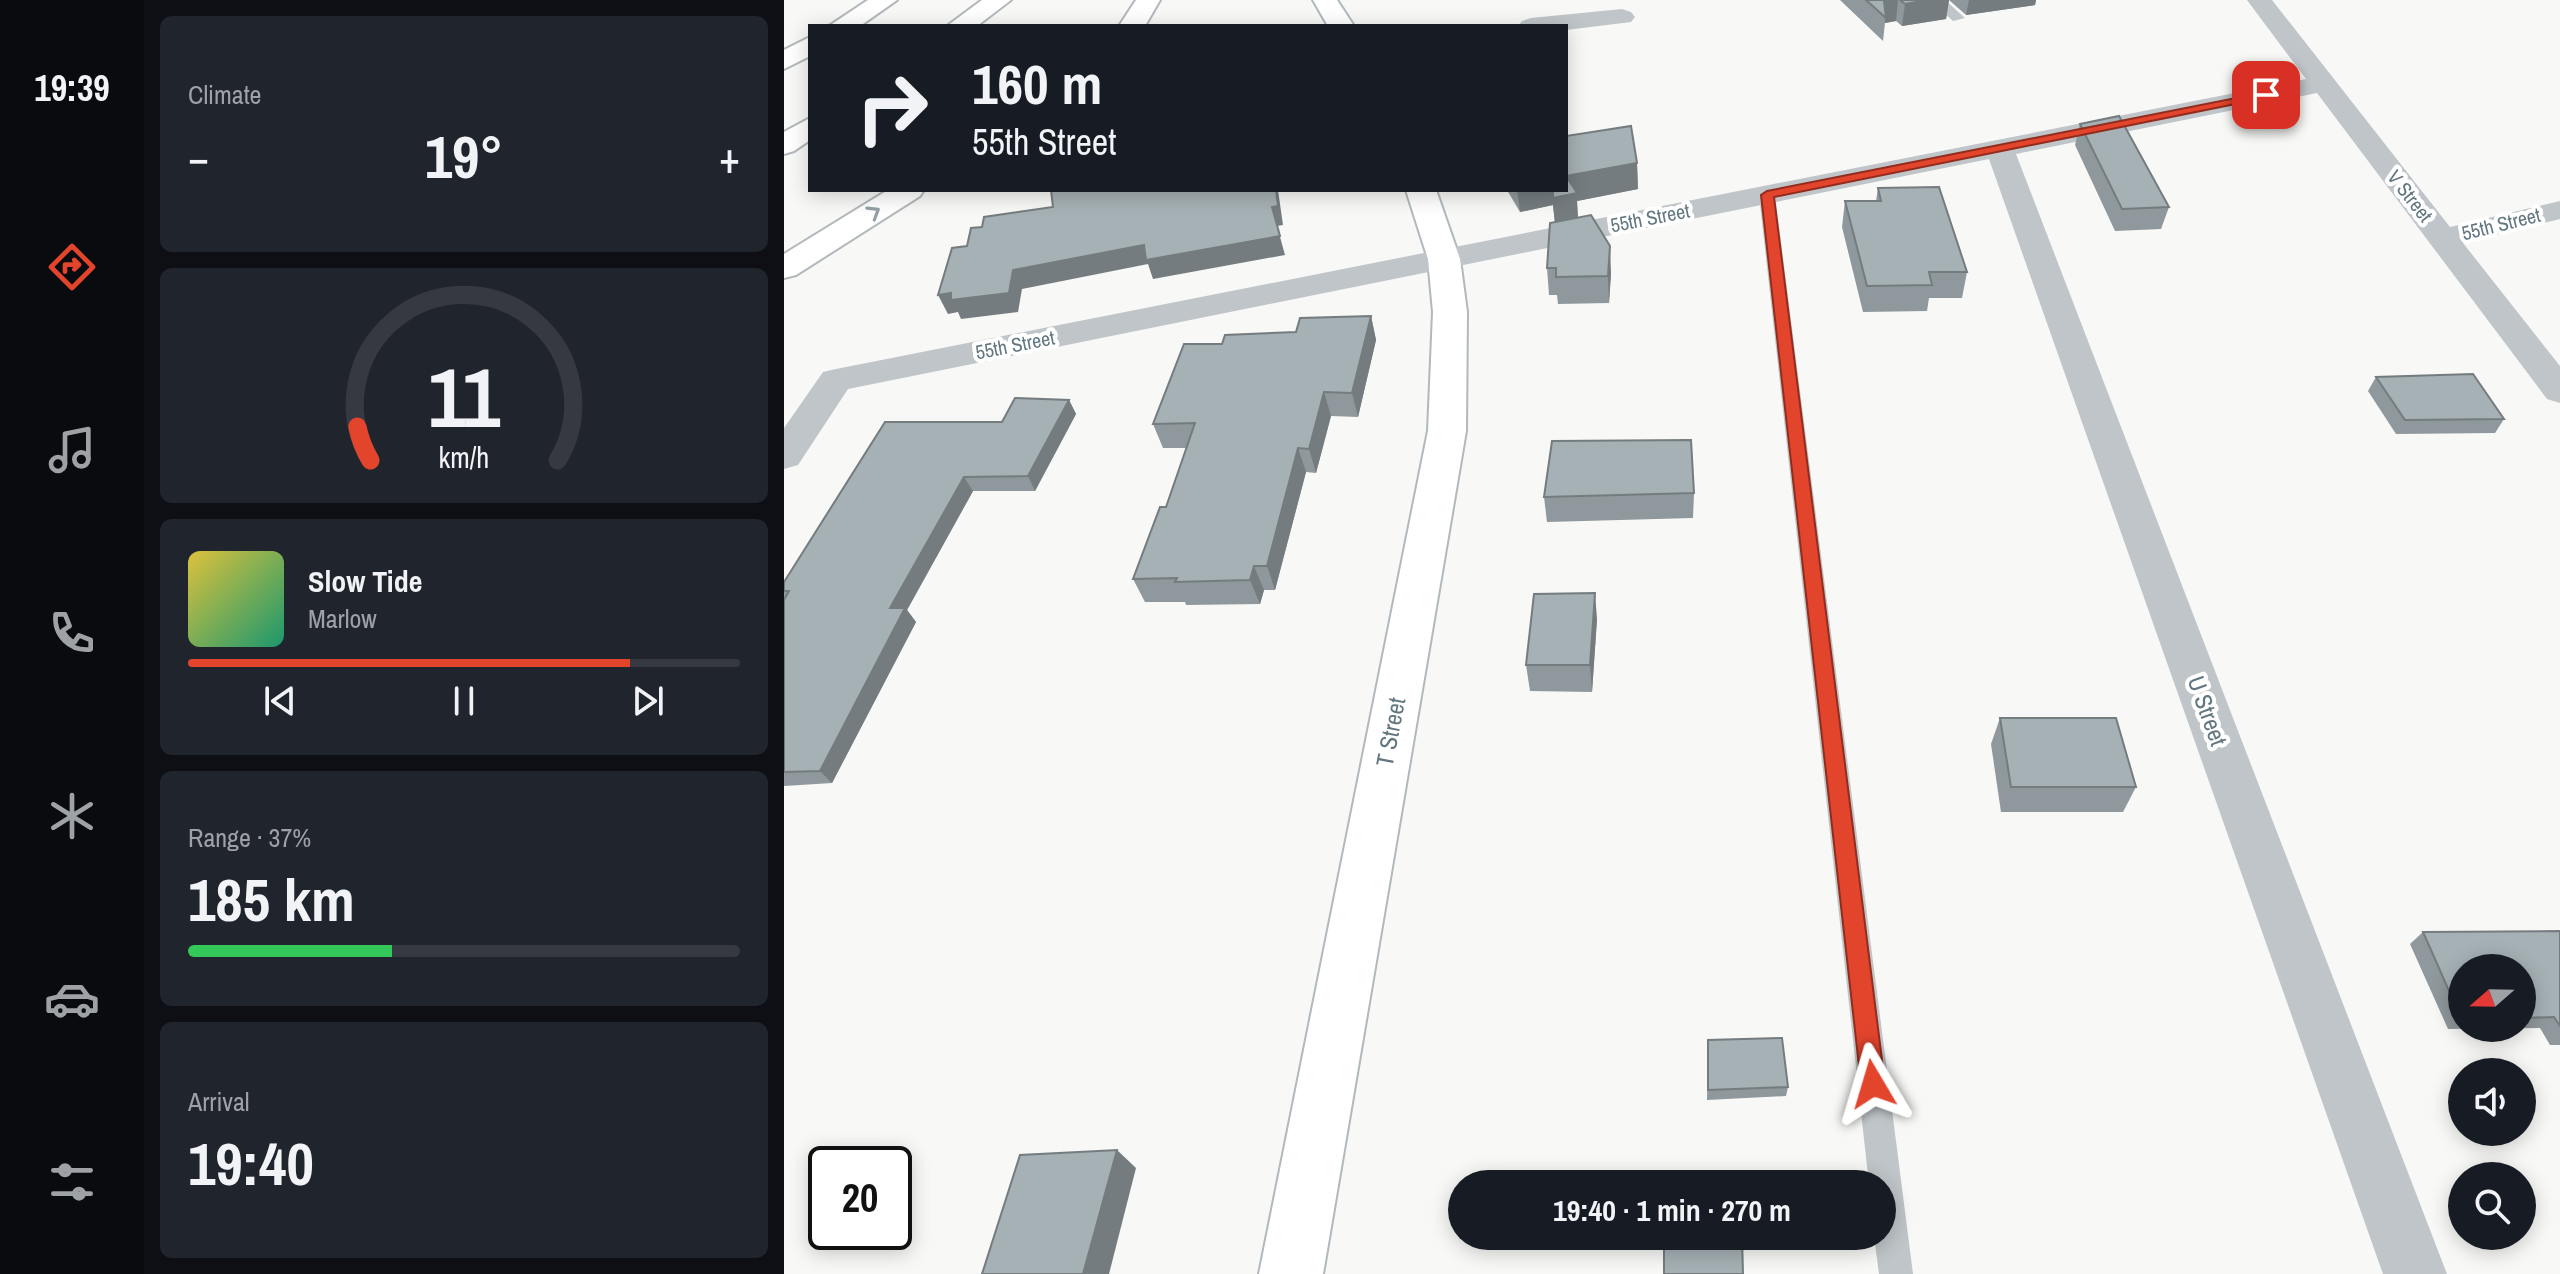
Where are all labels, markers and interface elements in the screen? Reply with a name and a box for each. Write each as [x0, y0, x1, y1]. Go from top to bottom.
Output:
text: 160 m [972, 46, 1102, 121]
icon: right [840, 56, 944, 160]
pin [2232, 61, 2300, 129]
text: 19:39 [34, 64, 110, 112]
icon: arrive [2244, 73, 2288, 117]
text: Climate [188, 77, 261, 112]
text: 19° [425, 116, 503, 197]
text: 55th Street [972, 118, 1116, 166]
text: − [188, 127, 209, 187]
text: + [719, 127, 740, 187]
street label: V Street [2382, 164, 2440, 228]
street label: 55th Street [1608, 197, 1692, 238]
street label: 55th Street [2459, 201, 2543, 246]
one-way arrow [865, 206, 880, 222]
icon: directions [44, 239, 100, 295]
street label: 55th Street [973, 324, 1057, 365]
text: 11 [428, 341, 500, 453]
icon: music [44, 422, 100, 478]
text: km/h [439, 439, 489, 478]
text: Slow Tide [308, 561, 422, 601]
text: Marlow [308, 601, 377, 636]
icon: phone [44, 605, 100, 661]
street label: U Street [2181, 671, 2235, 751]
icon: previous [258, 679, 302, 723]
icon: pause [442, 679, 486, 723]
icon: next [626, 679, 670, 723]
street label: T Street [1368, 694, 1412, 769]
icon: climate [44, 788, 100, 844]
text: Range · 37% [188, 820, 311, 855]
text: 185 km [188, 859, 355, 940]
north arrow [2448, 954, 2536, 1042]
map controls [2448, 954, 2536, 1250]
icon: car [44, 971, 100, 1027]
position arrow [1831, 1042, 1915, 1126]
button: sound [2448, 1058, 2536, 1146]
text: Arrival [188, 1084, 250, 1119]
text: 19:40 [188, 1123, 314, 1204]
speed limit sign: 20 [808, 1146, 912, 1250]
icon: filters [44, 1154, 100, 1210]
button: search [2448, 1162, 2536, 1250]
text: 19:40 · 1 min · 270 m [1553, 1190, 1791, 1230]

